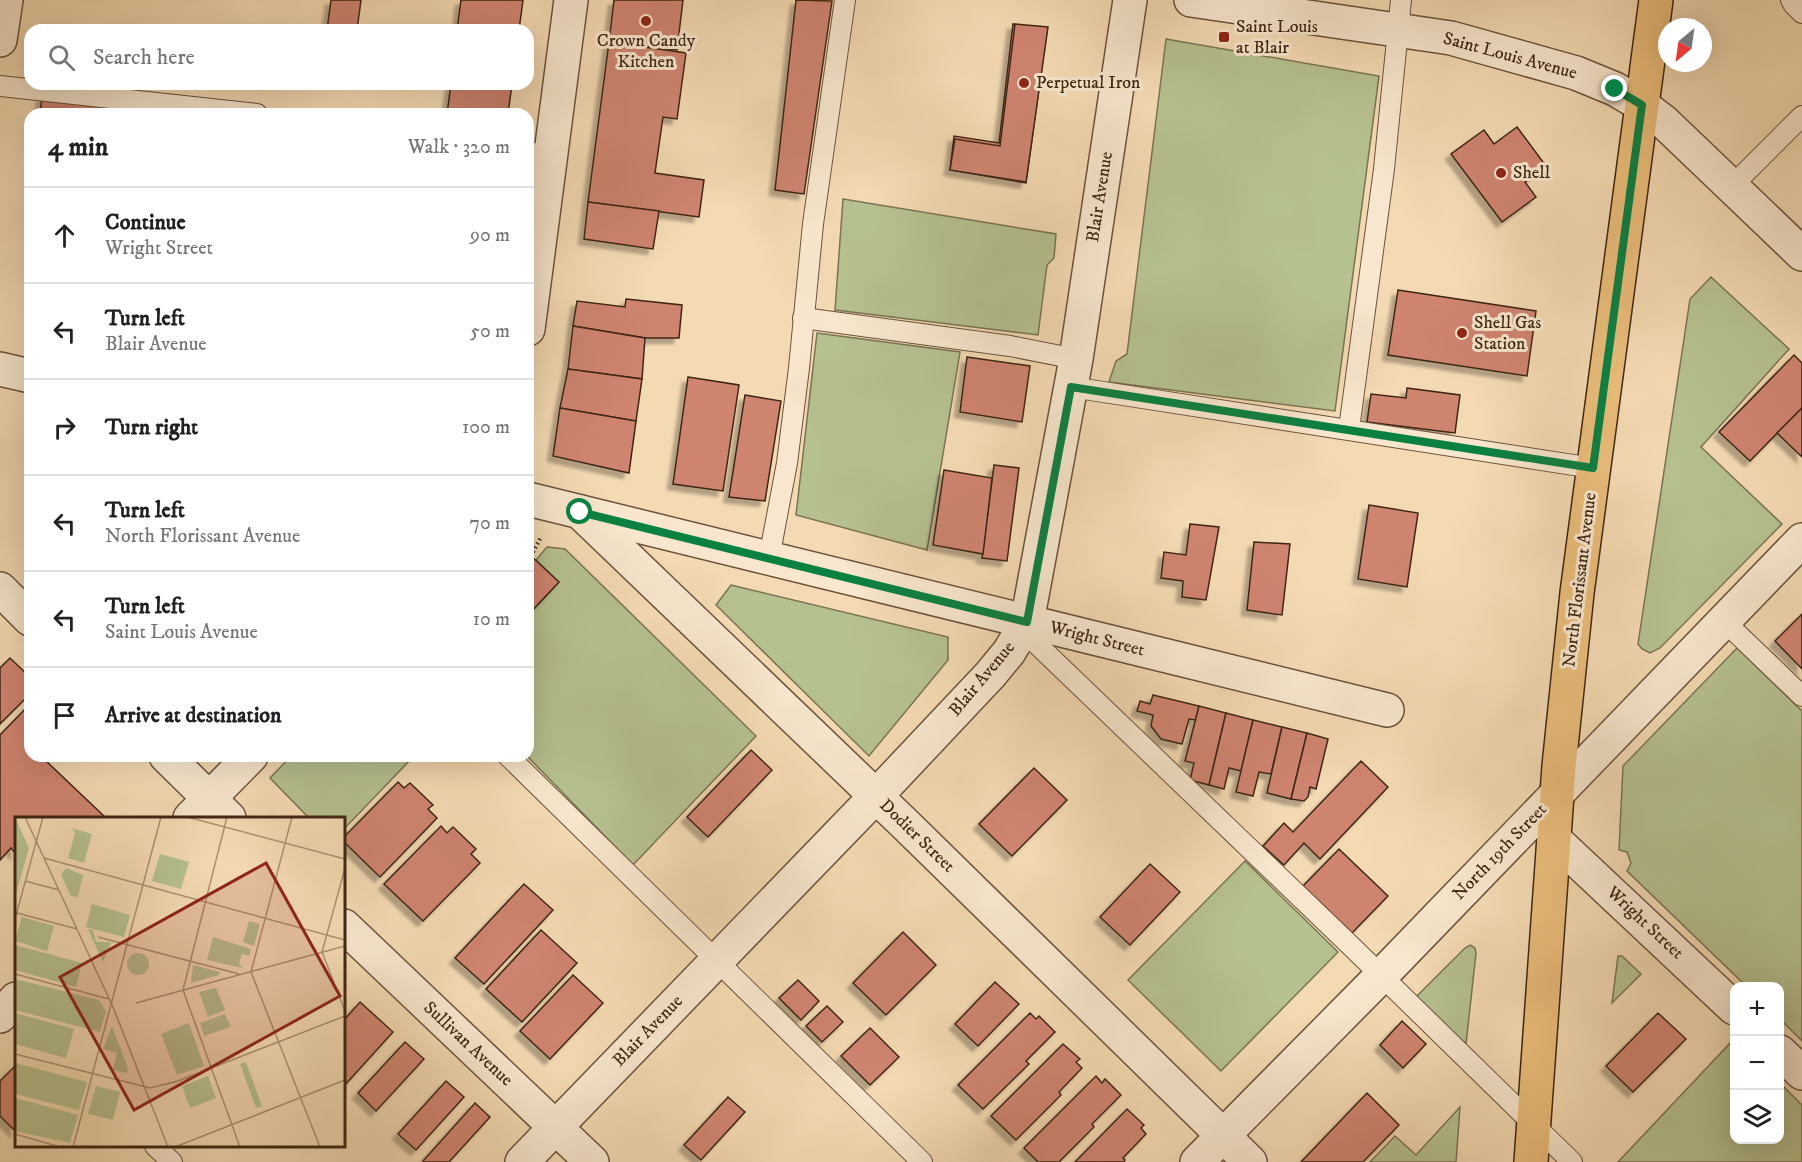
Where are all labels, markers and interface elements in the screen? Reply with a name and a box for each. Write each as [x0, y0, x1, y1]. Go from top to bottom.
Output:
marker: Crown Candy Kitchen [639, 14, 653, 28]
place label: Saint Louis at Blair [1236, 16, 1318, 59]
north arrow [1658, 18, 1712, 72]
search box [24, 24, 534, 90]
street label: Saint Louis Avenue [1441, 28, 1579, 84]
place label: Crown Candy Kitchen [597, 30, 696, 73]
marker: Saint Louis at Blair [1217, 30, 1231, 44]
icon: search [45, 41, 78, 74]
text: Search here [93, 44, 195, 71]
place label: Perpetual Iron [1036, 72, 1141, 94]
route end [1601, 75, 1627, 101]
marker: Perpetual Iron [1017, 76, 1031, 90]
text: 4 min [48, 131, 108, 164]
text: Walk · 320 m [408, 135, 510, 160]
street label: Blair Avenue [1082, 150, 1118, 244]
place label: Shell [1513, 162, 1551, 184]
marker: Shell [1494, 166, 1508, 180]
text: Continue [105, 209, 186, 236]
icon: ahead [48, 219, 81, 252]
text: 90 m [470, 223, 510, 248]
text: Wright Street [105, 236, 213, 261]
text: Turn left [105, 305, 185, 332]
place label: Shell Gas Station [1474, 312, 1541, 355]
icon: left [48, 315, 81, 348]
text: 50 m [470, 319, 510, 344]
marker: Shell Gas Station [1455, 326, 1469, 340]
text: Blair Avenue [105, 332, 207, 357]
icon: right [48, 411, 81, 444]
text: Turn right [105, 414, 198, 441]
text: 100 m [462, 415, 510, 440]
street label: North Florissant Avenue [1558, 491, 1602, 669]
text: Turn left [105, 497, 185, 524]
route start [566, 498, 592, 524]
icon: left [48, 507, 81, 540]
text: 70 m [469, 511, 510, 536]
text: North Florissant Avenue [105, 524, 300, 549]
text: Turn left [105, 593, 185, 620]
icon: left [48, 603, 81, 636]
text: 10 m [473, 607, 510, 632]
street label: Wright Street [1046, 616, 1147, 661]
text: Saint Louis Avenue [105, 620, 258, 645]
street label: Blair Avenue [944, 637, 1020, 721]
icon: arrive [48, 699, 81, 732]
text: Arrive at destination [105, 702, 282, 729]
street label: Dodier Street [875, 795, 959, 878]
street label: North 19th Street [1448, 799, 1552, 905]
inset map [15, 817, 345, 1147]
street label: Wright Street [1601, 881, 1688, 964]
map controls [1730, 982, 1784, 1144]
button: + [1730, 982, 1784, 1036]
street label: Blair Avenue [608, 990, 688, 1072]
street label: Sullivan Avenue [419, 997, 517, 1091]
button: − [1730, 1036, 1784, 1090]
button: layers [1730, 1090, 1784, 1144]

